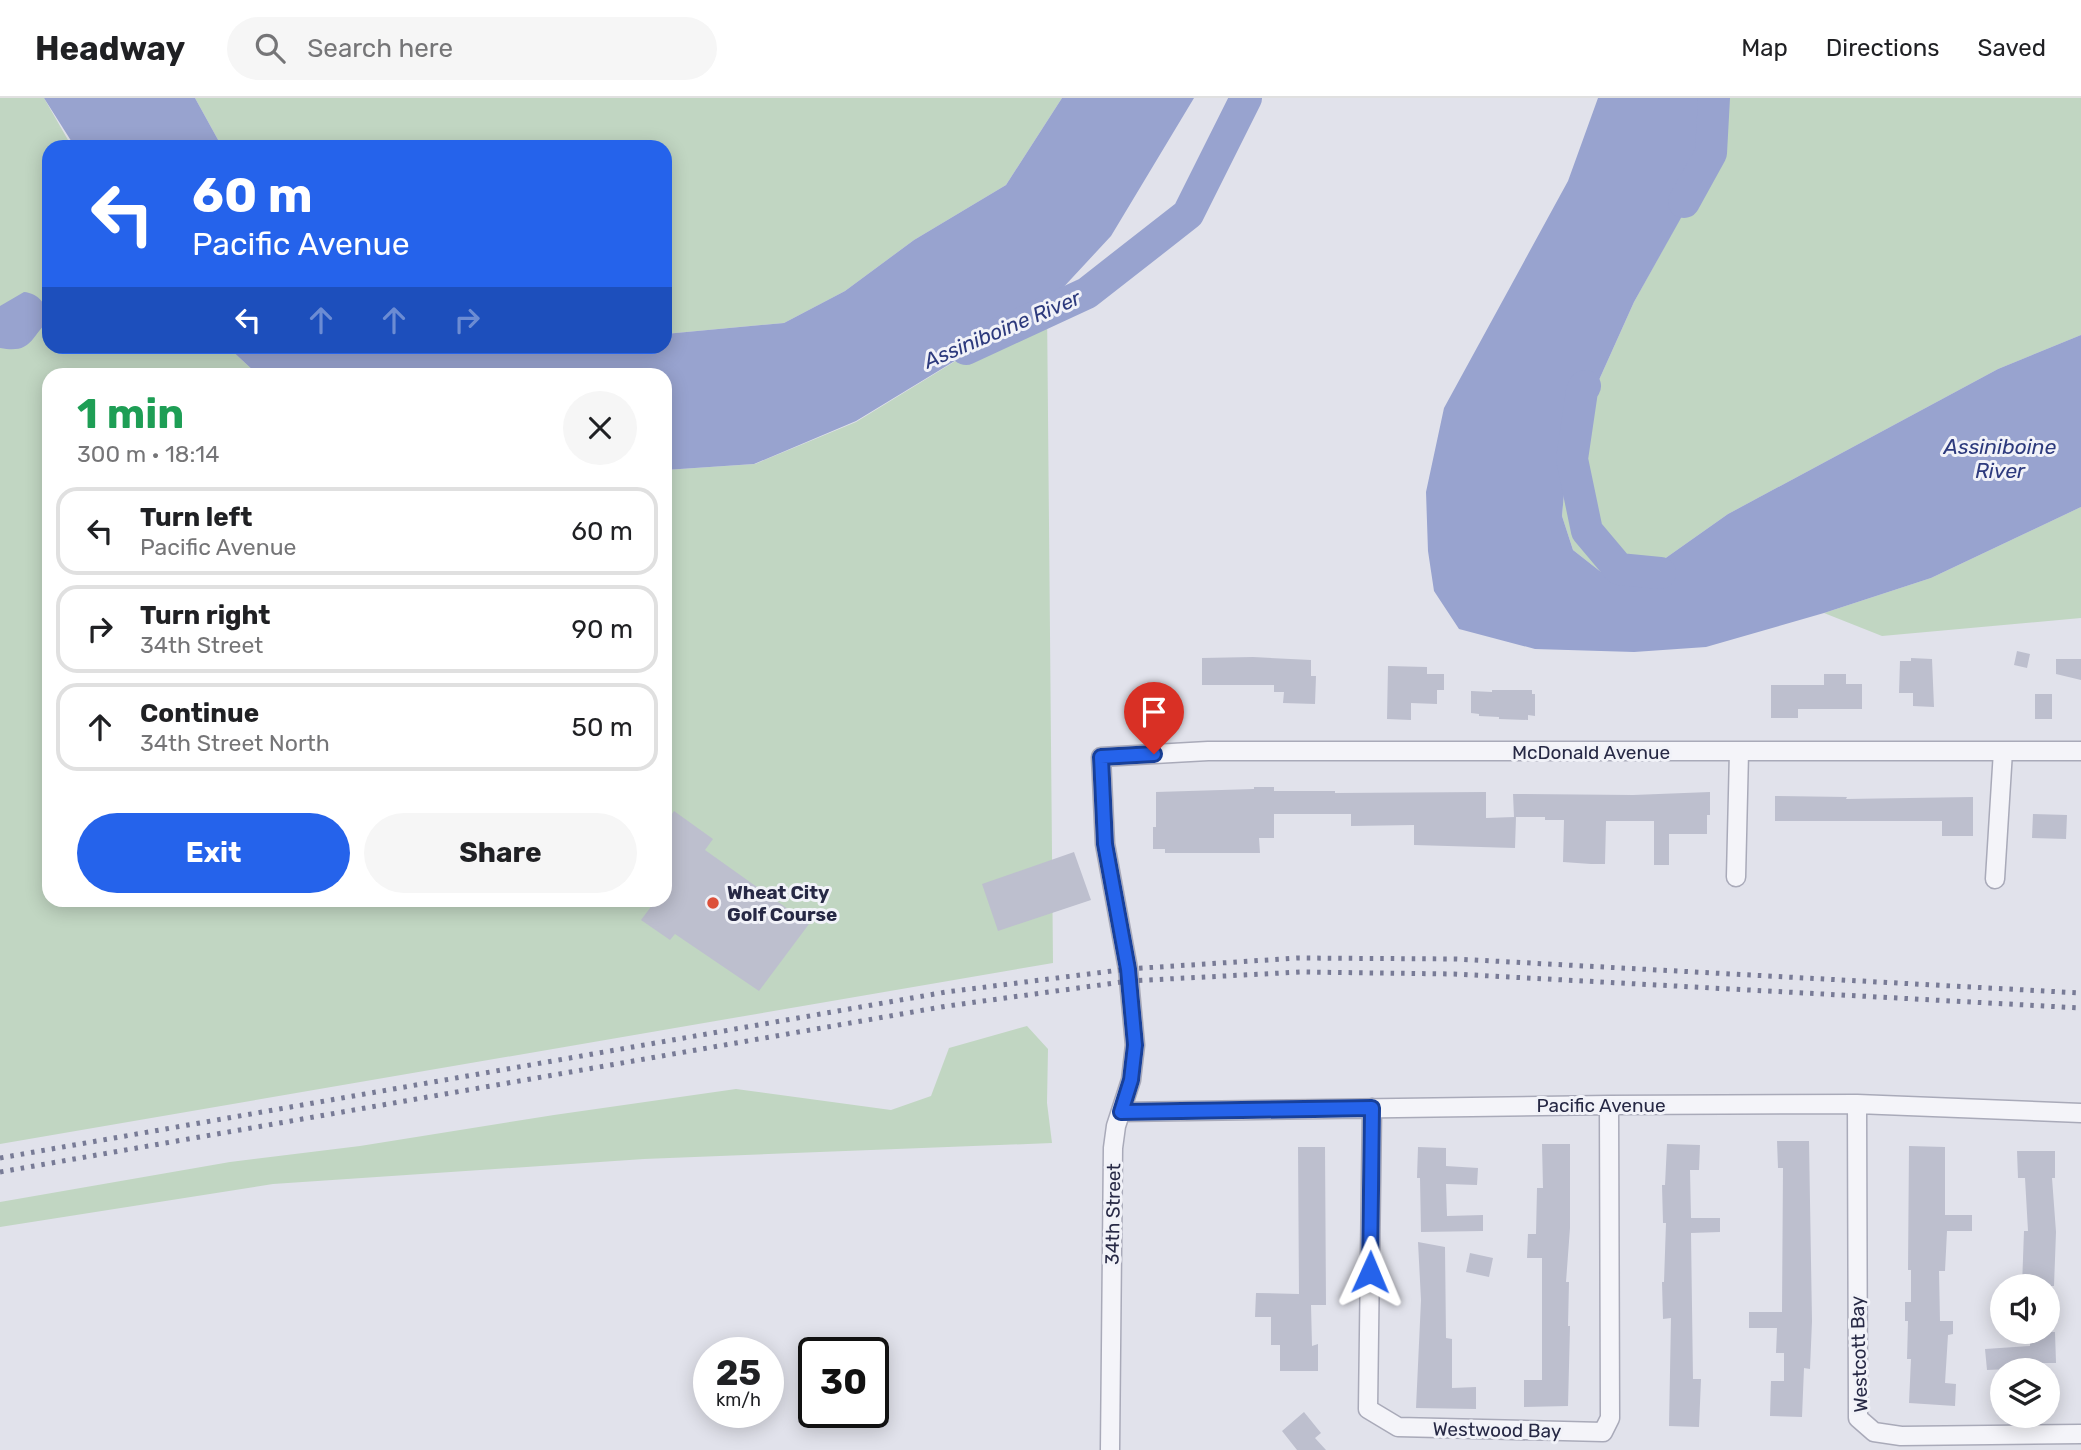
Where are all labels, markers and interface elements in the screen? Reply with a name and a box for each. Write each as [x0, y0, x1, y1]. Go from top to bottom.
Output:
search box [227, 17, 717, 80]
text: Headway [35, 29, 185, 68]
icon: search [251, 29, 289, 67]
text: Search here [307, 33, 453, 64]
text: Map [1741, 34, 1788, 62]
text: Directions [1826, 34, 1939, 62]
text: Saved [1977, 34, 2046, 62]
text: 60 m [192, 166, 313, 224]
icon: left [77, 168, 168, 259]
text: Pacific Avenue [192, 225, 410, 263]
water label: Assiniboine River [919, 284, 1085, 374]
icon: left [229, 301, 267, 339]
icon: ahead [302, 301, 340, 339]
icon: ahead [375, 301, 413, 339]
icon: right [448, 301, 486, 339]
text: 1 min [77, 389, 184, 439]
button: close [563, 391, 637, 465]
water label: Assiniboine River [1943, 434, 2057, 483]
text: 300 m · 18:14 [77, 440, 219, 468]
text: Turn left [140, 502, 252, 533]
icon: left [81, 512, 119, 550]
text: 60 m [571, 516, 633, 547]
text: Pacific Avenue [140, 533, 296, 561]
text: Turn right [140, 600, 270, 631]
icon: right [81, 610, 119, 648]
text: 90 m [572, 614, 633, 645]
text: 34th Street [140, 631, 263, 659]
pin [1124, 682, 1184, 754]
icon: arrive [1135, 693, 1173, 731]
text: Continue [140, 698, 259, 729]
icon: ahead [81, 708, 119, 746]
text: 50 m [572, 712, 633, 743]
text: 34th Street North [140, 729, 330, 757]
street label: McDonald Avenue [1512, 741, 1670, 764]
button: Exit [77, 813, 350, 893]
button: Share [364, 813, 637, 893]
place label: Wheat City Golf Course [727, 881, 837, 926]
marker: Wheat City Golf Course [705, 895, 721, 911]
street label: Pacific Avenue [1536, 1094, 1666, 1117]
street label: 34th Street [1101, 1162, 1125, 1265]
position arrow [1333, 1235, 1407, 1309]
map controls [1990, 1274, 2060, 1428]
button: sound [1990, 1274, 2060, 1344]
street label: Westcott Bay [1845, 1295, 1873, 1413]
speed limit sign: 30 [798, 1337, 889, 1428]
text: 25 [716, 1352, 761, 1394]
button: layers [1990, 1358, 2060, 1428]
text: km/h [716, 1389, 761, 1411]
street label: Westwood Bay [1432, 1417, 1562, 1443]

